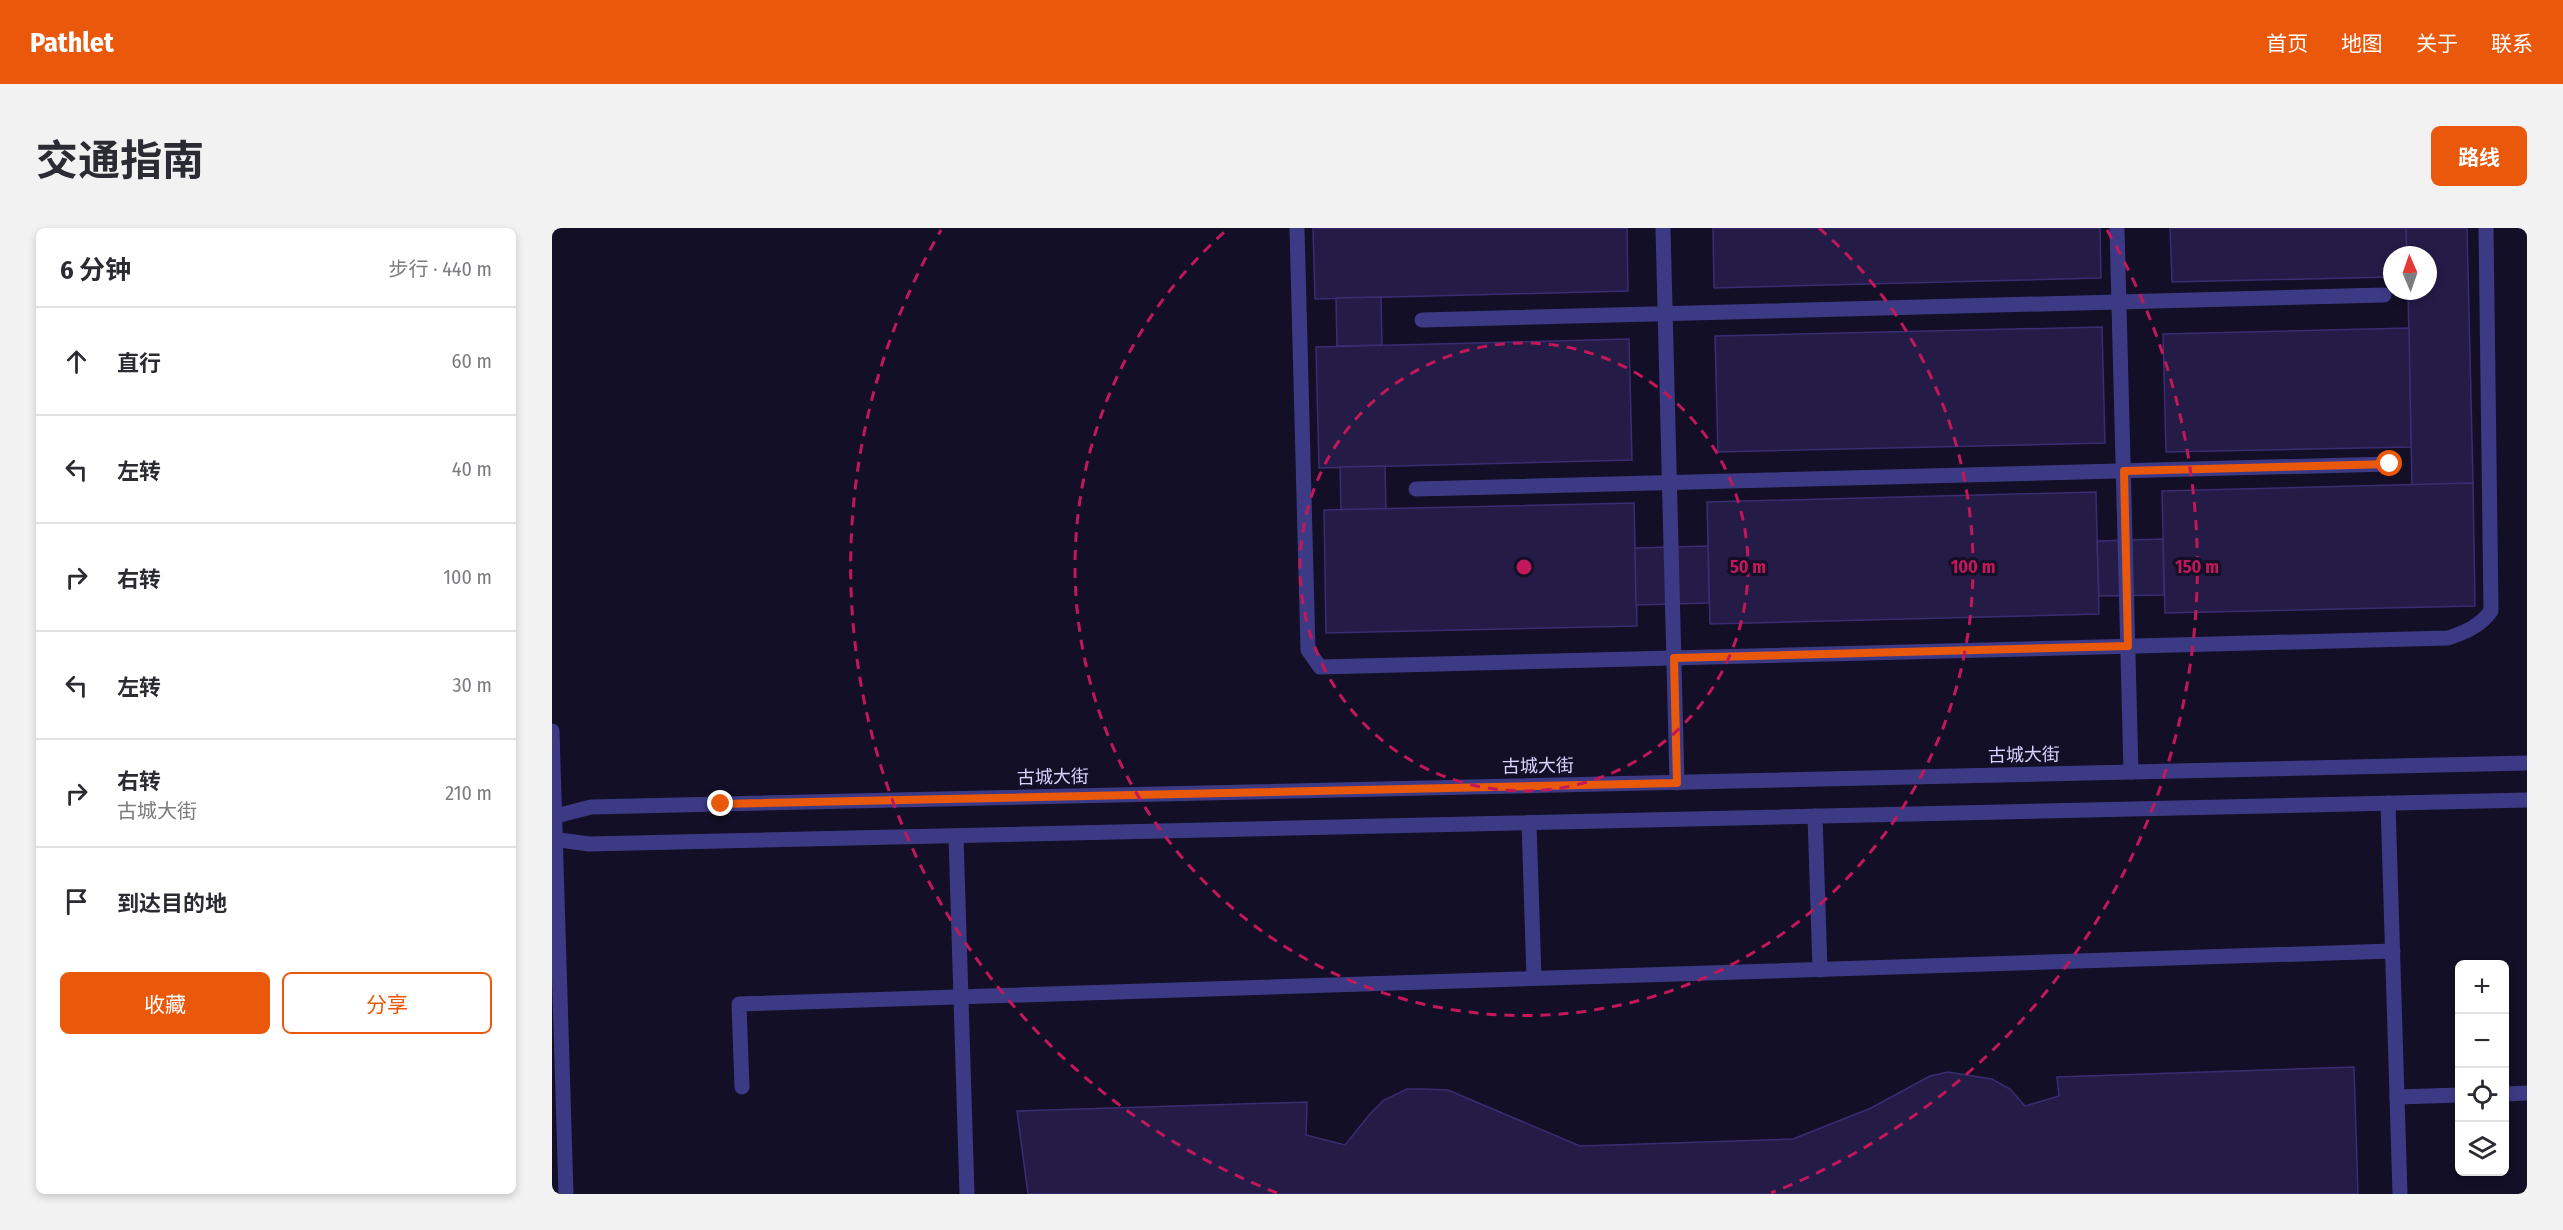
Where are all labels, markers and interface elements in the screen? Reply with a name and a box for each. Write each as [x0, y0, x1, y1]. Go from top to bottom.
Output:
text: Pathlet [30, 26, 114, 59]
text: 首页 [2266, 31, 2308, 57]
text: 地图 [2341, 31, 2383, 57]
text: 关于 [2416, 31, 2458, 57]
text: 联系 [2491, 31, 2533, 57]
button: 路线 [2431, 126, 2527, 186]
text: 交通指南 [36, 136, 204, 186]
north arrow [2383, 246, 2437, 300]
text: 6 分钟 [60, 255, 131, 286]
text: 步行 · 440 m [389, 257, 492, 281]
icon: ahead [60, 345, 93, 378]
text: 60 m [452, 349, 492, 373]
text: 直行 [117, 350, 161, 377]
route start [2376, 450, 2402, 476]
icon: left [60, 453, 93, 486]
text: 40 m [452, 457, 492, 481]
text: 左转 [117, 458, 161, 485]
text: 50 m [1730, 556, 1766, 578]
text: 100 m [1951, 556, 1995, 578]
text: 150 m [2175, 556, 2219, 578]
centre of rings [1514, 557, 1534, 577]
icon: right [60, 561, 93, 594]
text: 100 m [443, 565, 492, 589]
text: 右转 [117, 566, 161, 593]
icon: left [60, 669, 93, 702]
text: 30 m [452, 673, 492, 697]
text: 左转 [117, 674, 161, 701]
street label: 古城大街 [1988, 743, 2060, 767]
street label: 古城大街 [1502, 754, 1574, 778]
street label: 古城大街 [1017, 765, 1089, 789]
text: 右转 [117, 768, 161, 795]
icon: right [60, 777, 93, 810]
text: 210 m [445, 781, 492, 805]
route end [707, 790, 733, 816]
text: 古城大街 [117, 799, 197, 823]
icon: arrive [60, 885, 93, 918]
text: 到达目的地 [117, 890, 227, 917]
map controls [2455, 960, 2509, 1176]
button: + [2455, 960, 2509, 1014]
button: 收藏 [60, 972, 270, 1034]
button: 分享 [282, 972, 492, 1034]
button: − [2455, 1014, 2509, 1068]
button: locate [2455, 1068, 2509, 1122]
button: layers [2455, 1122, 2509, 1176]

